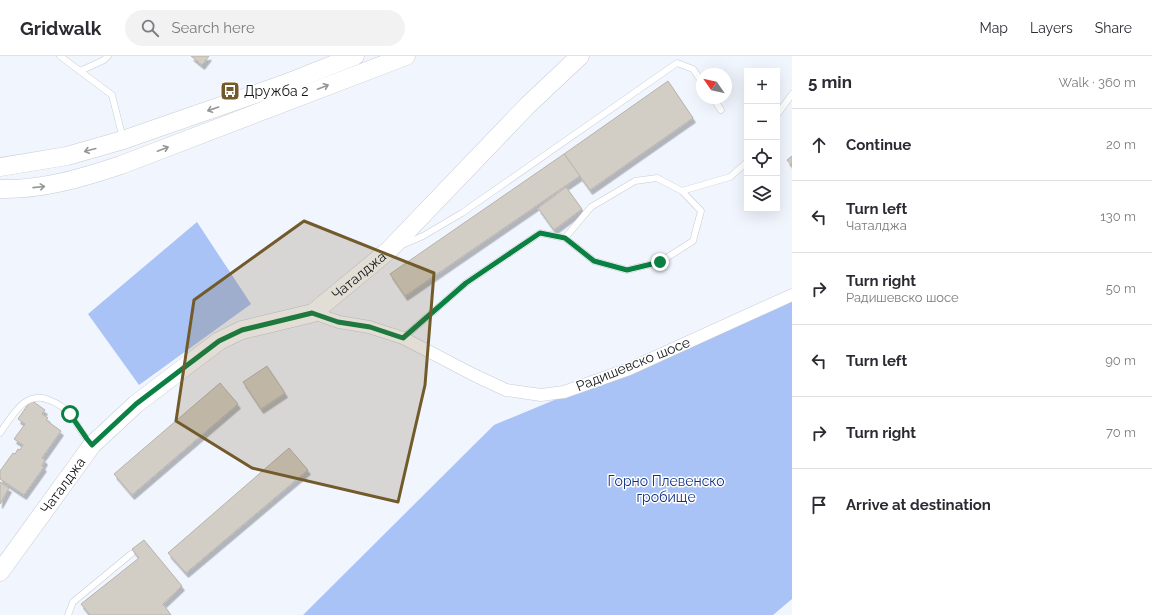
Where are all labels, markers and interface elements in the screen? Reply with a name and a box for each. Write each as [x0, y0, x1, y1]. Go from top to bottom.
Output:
search box [125, 10, 405, 46]
text: Gridwalk [20, 17, 101, 39]
icon: search [139, 17, 161, 39]
text: Search here [171, 19, 255, 37]
text: Map [980, 20, 1008, 36]
text: Layers [1030, 20, 1073, 36]
text: Share [1095, 20, 1132, 36]
north arrow [696, 68, 732, 104]
map controls [744, 68, 780, 212]
button: + [744, 68, 780, 104]
text: 5 min [808, 72, 852, 92]
text: Walk · 360 m [1058, 75, 1136, 90]
bus stop icon: Дружба 2 [219, 80, 241, 102]
place label: Дружба 2 [244, 83, 308, 99]
one-way arrow [317, 83, 329, 91]
button: − [744, 104, 780, 140]
one-way arrow [208, 105, 220, 113]
icon: ahead [808, 134, 830, 156]
text: Continue [846, 136, 911, 154]
text: 20 m [1106, 137, 1136, 152]
button: locate [744, 140, 780, 176]
one-way arrow [156, 145, 168, 153]
one-way arrow [84, 147, 97, 154]
button: layers [744, 176, 780, 212]
one-way arrow [32, 183, 45, 190]
text: Turn left [846, 200, 907, 218]
icon: left [808, 206, 830, 228]
text: 130 m [1100, 209, 1136, 224]
text: Чаталджа [846, 218, 907, 233]
street label: Чаталджа [328, 248, 389, 302]
route end [651, 253, 669, 271]
text: Turn right [846, 272, 916, 290]
icon: right [808, 278, 830, 300]
text: 50 m [1106, 281, 1136, 296]
text: Радишевско шосе [846, 290, 959, 305]
street label: Радишевско шосе [574, 334, 692, 394]
icon: left [808, 350, 830, 372]
text: Turn left [846, 352, 907, 370]
text: 90 m [1105, 353, 1136, 368]
route start [61, 405, 79, 423]
icon: right [808, 422, 830, 444]
text: Turn right [846, 424, 916, 442]
text: 70 m [1106, 425, 1136, 440]
street label: Чаталджа [37, 454, 88, 517]
park label: Горно Плевенско гробище [607, 473, 725, 505]
icon: arrive [808, 494, 830, 516]
text: Arrive at destination [846, 496, 991, 514]

